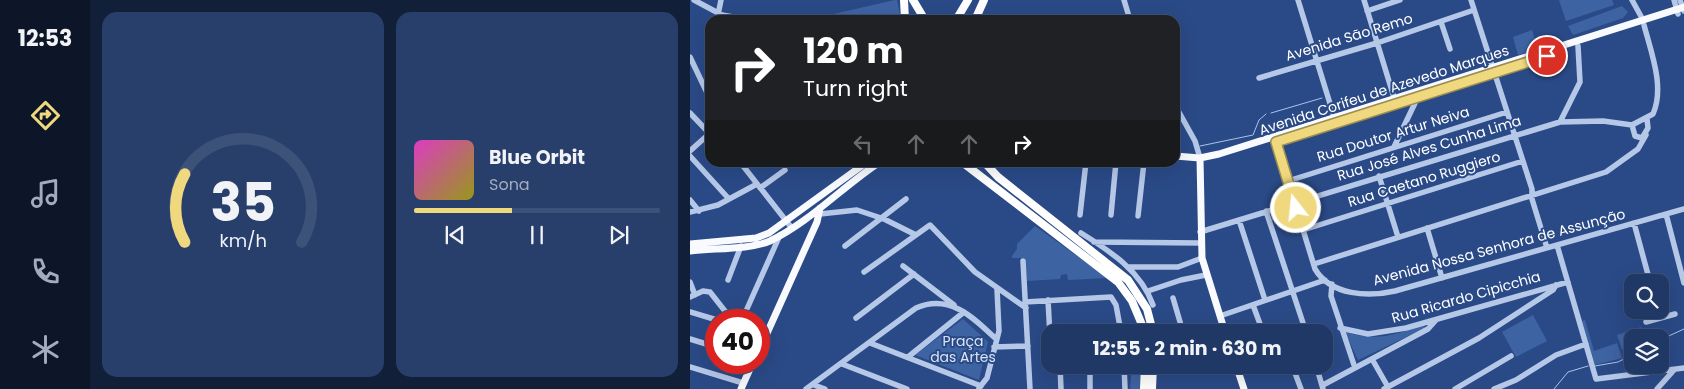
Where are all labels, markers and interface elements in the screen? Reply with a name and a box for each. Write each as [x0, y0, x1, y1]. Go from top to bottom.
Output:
street label: Avenida São Remo [1283, 8, 1415, 66]
text: 12:53 [18, 23, 72, 54]
text: 120 m [803, 26, 903, 75]
icon: right [720, 35, 785, 100]
pin [1526, 35, 1568, 77]
street label: Avenida Corifeu de Azevedo Marques [1256, 40, 1512, 140]
icon: arrive [1533, 42, 1561, 70]
text: Turn right [803, 73, 908, 104]
icon: directions [28, 98, 63, 133]
street label: Rua Doutor Artur Neiva [1314, 101, 1472, 167]
street label: Rua José Alves Cunha Lima [1335, 110, 1523, 186]
icon: left [849, 130, 877, 158]
icon: ahead [902, 130, 930, 158]
icon: ahead [955, 130, 983, 158]
icon: right [1008, 130, 1036, 158]
text: Blue Orbit [489, 144, 585, 171]
street label: Rua Caetano Ruggiero [1345, 146, 1503, 212]
text: 35 [210, 166, 276, 239]
text: Sona [489, 173, 530, 196]
icon: music [28, 176, 63, 211]
position arrow [1269, 181, 1321, 233]
street label: Avenida Nossa Senhora de Assunção [1371, 204, 1628, 290]
icon: previous [441, 221, 469, 249]
icon: pause [523, 221, 551, 249]
icon: next [605, 221, 633, 249]
text: km/h [219, 228, 267, 253]
icon: phone [28, 254, 63, 289]
street label: Rua Ricardo Cipicchia [1389, 266, 1543, 328]
map controls [1624, 274, 1669, 374]
button: search [1624, 274, 1669, 319]
speed limit sign: 40 [705, 309, 770, 374]
button: layers [1624, 329, 1669, 374]
park label: Praça das Artes [930, 331, 996, 367]
icon: climate [28, 332, 63, 367]
text: 12:55 · 2 min · 630 m [1092, 335, 1282, 362]

